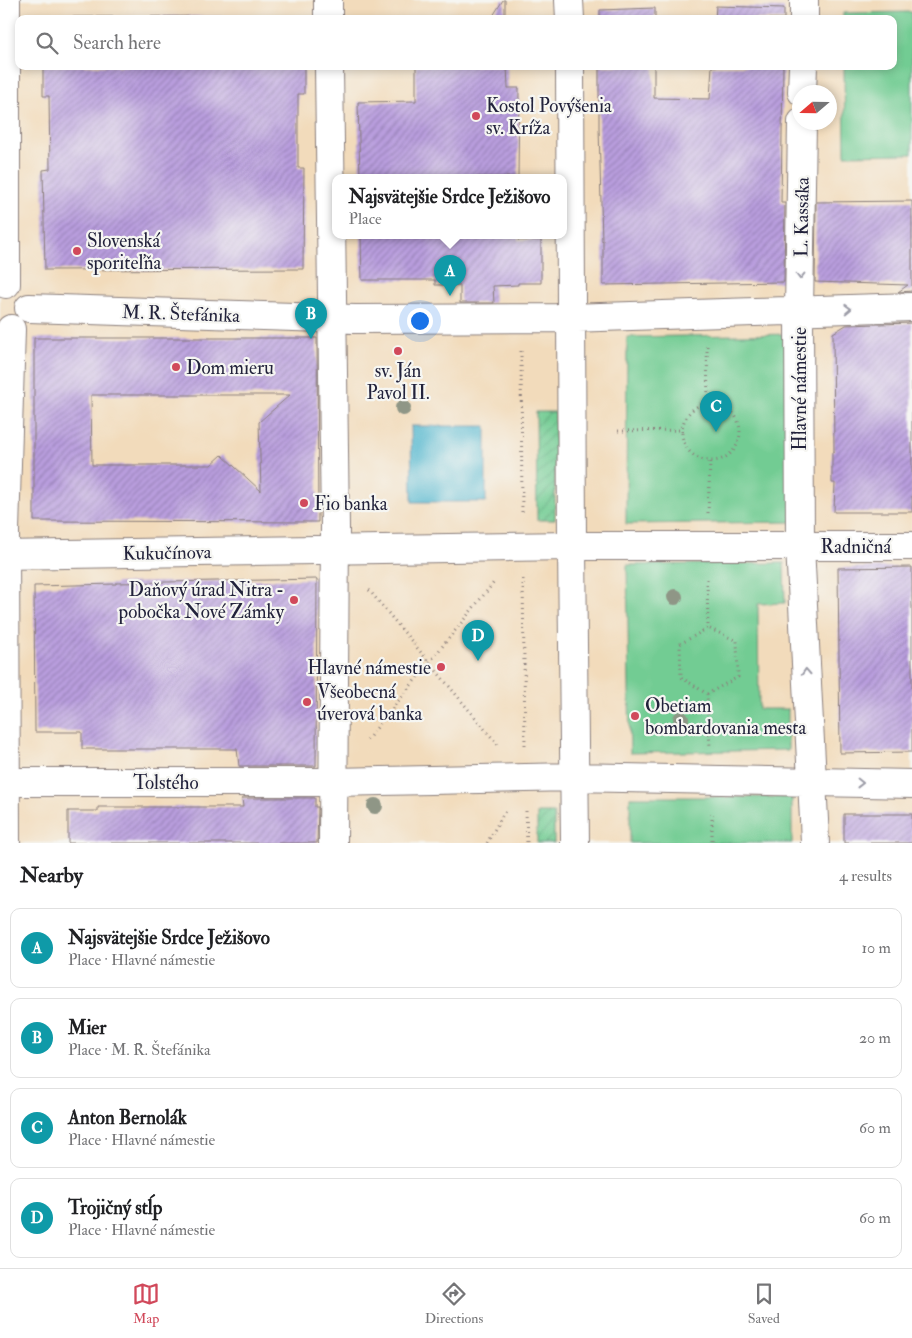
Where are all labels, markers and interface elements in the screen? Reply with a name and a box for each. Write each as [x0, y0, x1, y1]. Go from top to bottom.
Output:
search box [15, 15, 897, 70]
icon: search [33, 29, 61, 57]
text: Search here [73, 31, 161, 55]
north arrow [792, 85, 837, 130]
place label: Kostol Povýšenia sv. Kríža [486, 94, 612, 140]
marker: Kostol Povýšenia sv. Kríža [470, 110, 482, 122]
popup [332, 174, 567, 239]
street label: L. Kassáka [789, 177, 815, 257]
text: Najsvätejšie Srdce Ježišovo [349, 185, 550, 209]
text: Place [349, 209, 382, 229]
place label: Slovenská sporiteľňa [87, 229, 162, 276]
marker: Slovenská sporiteľňa [71, 245, 83, 257]
pin: A [434, 255, 466, 296]
one-way arrow [795, 272, 805, 280]
street label: M. R. Štefánika [122, 298, 241, 328]
pin: B [295, 298, 327, 339]
one-way arrow [844, 304, 852, 314]
your location [407, 308, 433, 334]
street label: Hlavné námestie [788, 327, 812, 451]
marker: sv. Ján Pavol II. [392, 345, 404, 357]
place label: Dom mieru [186, 356, 274, 380]
place label: sv. Ján Pavol II. [366, 359, 430, 405]
marker: Dom mieru [170, 361, 182, 373]
pin: C [700, 391, 732, 432]
place label: Fio banka [314, 492, 388, 516]
marker: Fio banka [298, 497, 310, 509]
street label: Radničná [821, 535, 892, 559]
street label: Kukučínova [122, 540, 212, 566]
place label: Daňový úrad Nitra - pobočka Nové Zámky [118, 578, 285, 625]
marker: Daňový úrad Nitra - pobočka Nové Zámky [288, 594, 300, 606]
pin: D [462, 620, 494, 661]
place label: Hlavné námestie [307, 656, 431, 680]
marker: Hlavné námestie [435, 661, 447, 673]
one-way arrow [801, 668, 811, 676]
place label: Všeobecná úverová banka [317, 680, 423, 726]
place label: Obetiam bombardovania mesta [645, 694, 806, 740]
marker: Všeobecná úverová banka [301, 696, 313, 708]
marker: Obetiam bombardovania mesta [629, 710, 641, 722]
street label: Tolstého [133, 771, 199, 795]
one-way arrow [856, 777, 864, 788]
text: Nearby [20, 862, 83, 889]
text: 4 results [839, 866, 892, 886]
text: Najsvätejšie Srdce Ježišovo [68, 926, 270, 950]
text: A [32, 938, 42, 958]
text: 10 m [861, 938, 891, 958]
text: Place · Hlavné námestie [68, 950, 215, 970]
text: Mier [68, 1016, 106, 1040]
text: B [32, 1028, 42, 1048]
text: 20 m [859, 1028, 891, 1048]
text: Place · M. R. Štefánika [68, 1040, 210, 1060]
text: Anton Bernolák [68, 1106, 187, 1130]
text: C [31, 1118, 43, 1138]
text: 60 m [859, 1118, 891, 1138]
text: Place · Hlavné námestie [68, 1130, 215, 1150]
text: Trojičný stĺp [68, 1196, 162, 1220]
text: D [30, 1208, 44, 1228]
text: 60 m [859, 1208, 891, 1228]
text: Place · Hlavné námestie [68, 1220, 215, 1240]
tab: Map [132, 1280, 160, 1327]
tab: Directions [425, 1280, 483, 1327]
tab: Saved [748, 1280, 780, 1327]

